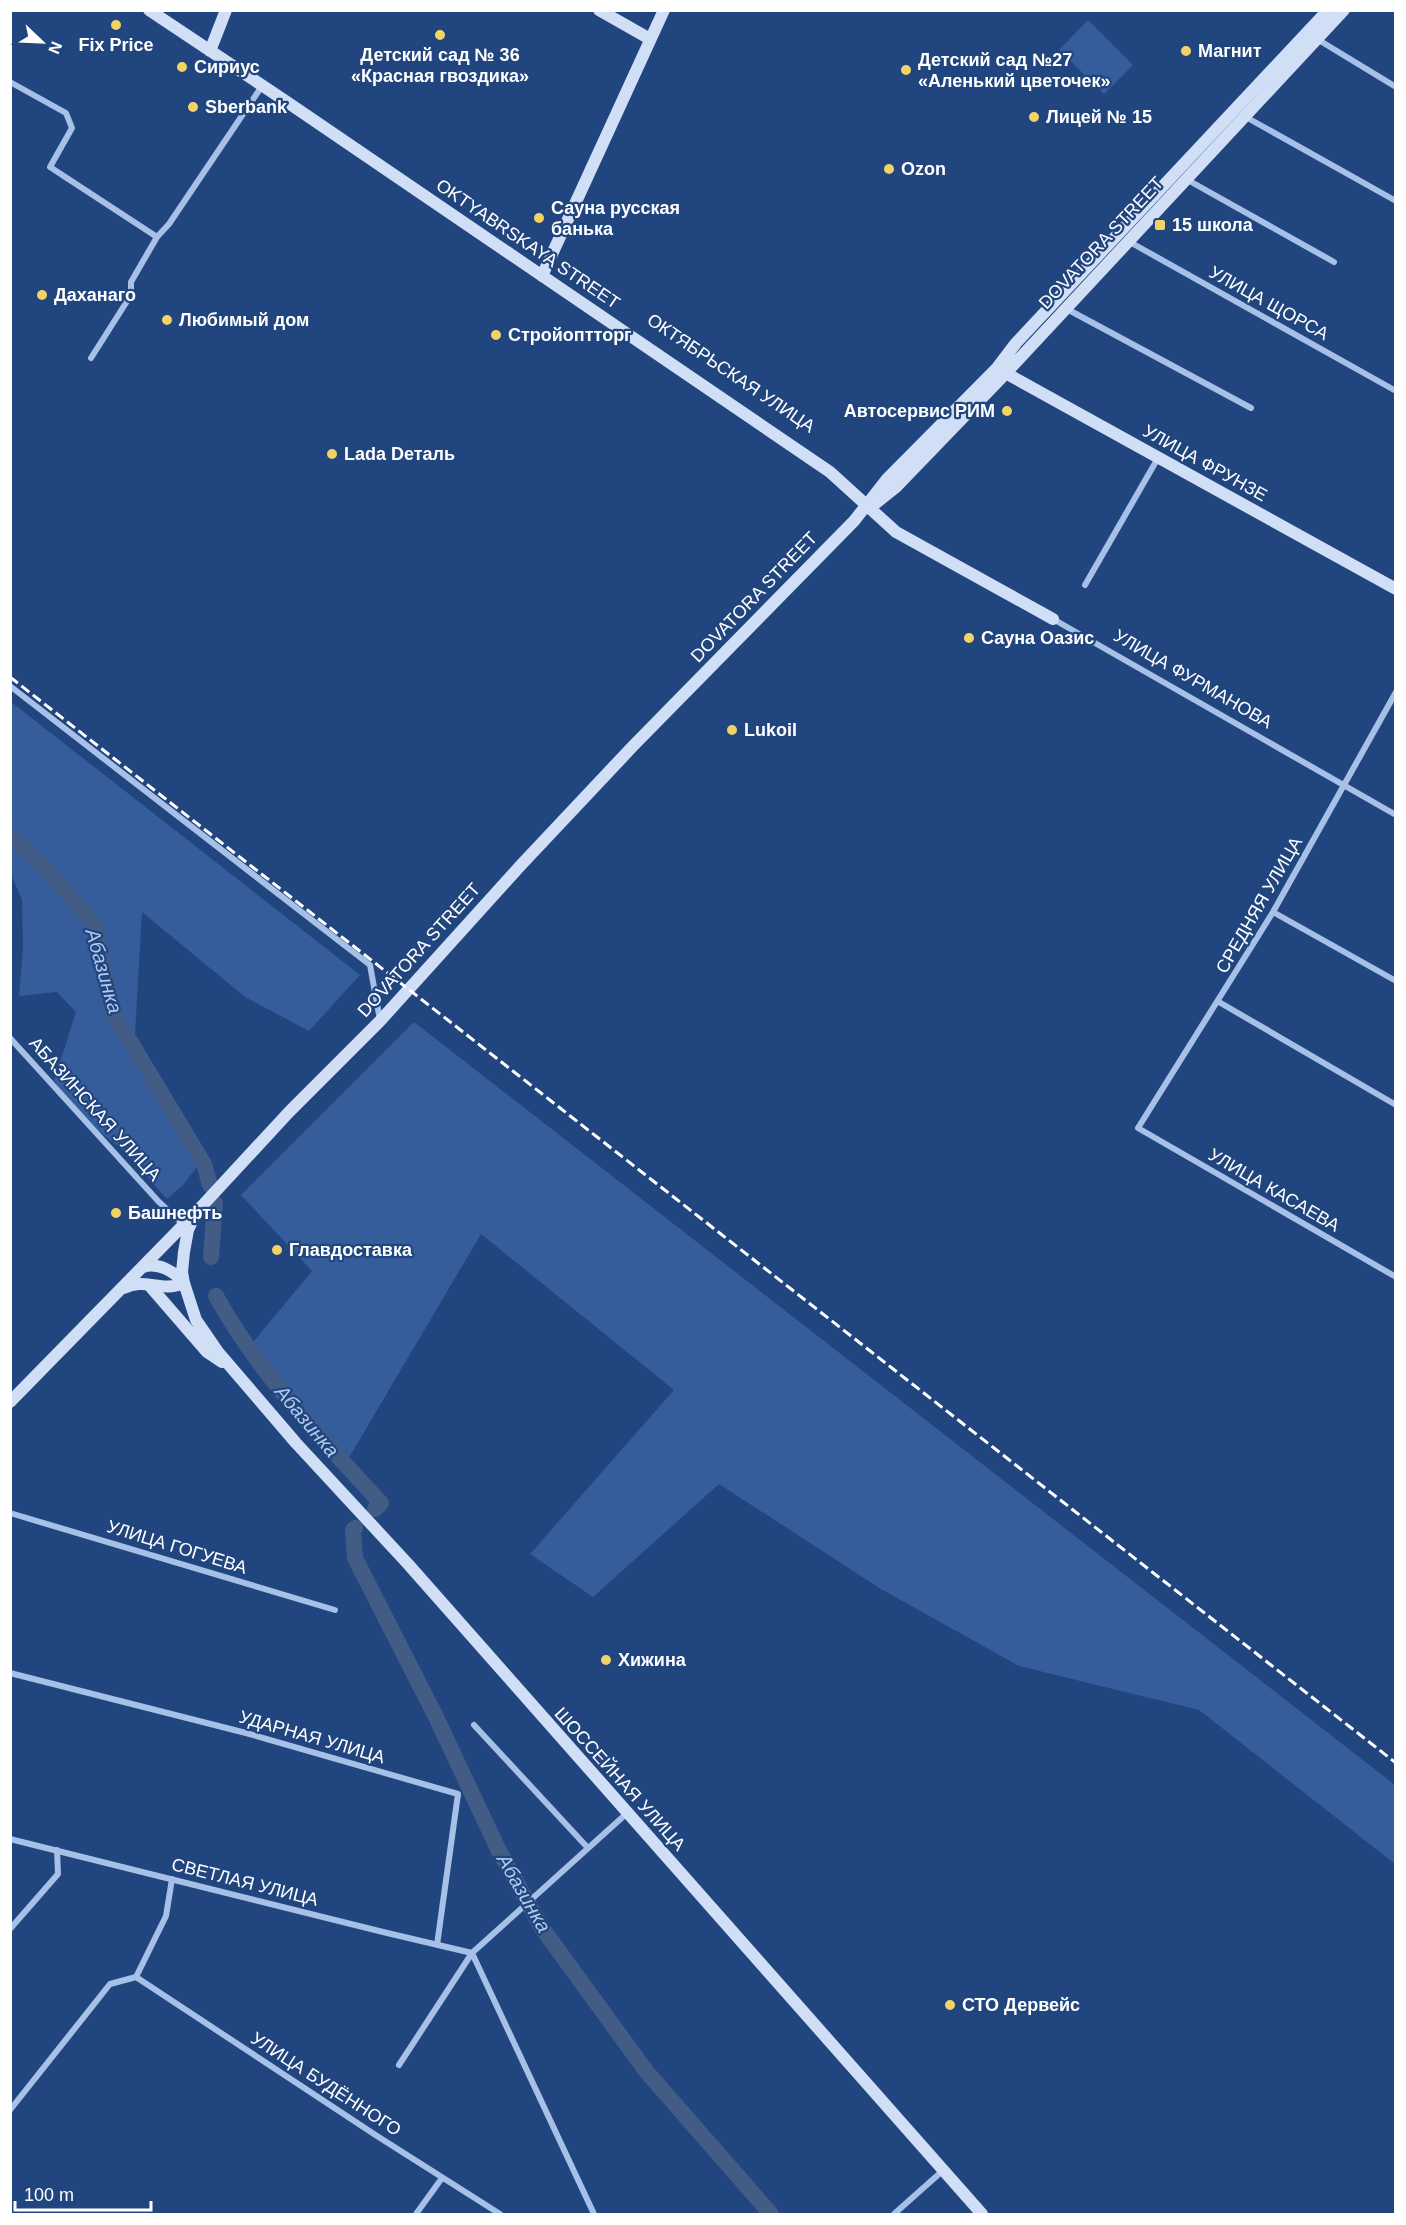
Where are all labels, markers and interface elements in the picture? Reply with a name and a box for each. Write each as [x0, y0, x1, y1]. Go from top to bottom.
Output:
north arrow [12, 12, 72, 72]
marker: Fix Price [109, 18, 123, 32]
marker: Детский сад № 36 «Красная гвоздика» [433, 28, 447, 42]
place label: Fix Price [78, 35, 154, 55]
text: N [45, 39, 65, 56]
place label: Магнит [1198, 41, 1262, 61]
marker: Магнит [1179, 44, 1193, 58]
place label: Детский сад № 36 «Красная гвоздика» [351, 45, 529, 86]
place label: Детский сад №27 «Аленький цветочек» [918, 50, 1111, 91]
place label: Сириус [194, 57, 260, 77]
marker: Сириус [175, 60, 189, 74]
marker: Детский сад №27 «Аленький цветочек» [899, 63, 913, 77]
place label: Sberbank [205, 97, 288, 117]
marker: Sberbank [186, 100, 200, 114]
place label: Лицей № 15 [1046, 107, 1152, 127]
marker: Лицей № 15 [1027, 110, 1041, 124]
place label: Ozon [901, 159, 946, 179]
marker: Ozon [882, 162, 896, 176]
street label: DOVATORA STREET [1035, 173, 1167, 313]
street label: OKTYABRSKAYA STREET [432, 175, 624, 313]
place label: Сауна русская банька [551, 198, 680, 239]
marker: Сауна русская банька [532, 211, 546, 225]
place label: 15 школа [1172, 215, 1254, 235]
marker: 15 школа [1153, 218, 1167, 232]
street label: УЛИЦА ЩОРСА [1206, 262, 1332, 344]
place label: Даханаго [54, 285, 136, 305]
marker: Даханаго [35, 288, 49, 302]
street label: ОКТЯБРЬСКАЯ УЛИЦА [643, 309, 819, 437]
place label: Любимый дом [179, 310, 309, 330]
marker: Любимый дом [160, 313, 174, 327]
place label: Стройоптторг [508, 325, 632, 345]
marker: Стройоптторг [489, 328, 503, 342]
place label: Автосервис РИМ [844, 401, 995, 421]
marker: Автосервис РИМ [1000, 404, 1014, 418]
street label: УЛИЦА ФРУНЗЕ [1140, 421, 1270, 505]
place label: Lada Dеталь [344, 444, 455, 464]
marker: Lada Dеталь [325, 447, 339, 461]
street label: DOVATORA STREET [687, 528, 821, 666]
street label: УЛИЦА ФУРМАНОВА [1110, 625, 1276, 733]
place label: Сауна Оазис [981, 628, 1094, 648]
marker: Сауна Оазис [962, 631, 976, 645]
place label: Lukoil [744, 720, 797, 740]
marker: Lukoil [725, 723, 739, 737]
street label: СРЕДНЯЯ УЛИЦА [1212, 833, 1306, 977]
street label: DOVATORA STREET [354, 879, 484, 1021]
water label: Абазинка [81, 925, 127, 1016]
street label: АБАЗИНСКАЯ УЛИЦА [25, 1033, 165, 1185]
street label: УЛИЦА КАСАЕВА [1205, 1144, 1343, 1236]
place label: Башнефть [128, 1203, 222, 1223]
marker: Башнефть [109, 1206, 123, 1220]
place label: Главдоставка [289, 1240, 413, 1260]
marker: Главдоставка [270, 1243, 284, 1257]
water label: Абазинка [270, 1380, 343, 1461]
street label: УЛИЦА ГОГУЕВА [105, 1516, 249, 1578]
place label: Хижина [618, 1650, 687, 1670]
marker: Хижина [599, 1653, 613, 1667]
street label: ШОССЕЙНАЯ УЛИЦА [551, 1703, 690, 1855]
street label: УДАРНАЯ УЛИЦА [237, 1707, 387, 1767]
water label: Абазинка [492, 1849, 555, 1936]
street label: СВЕТЛАЯ УЛИЦА [170, 1854, 320, 1910]
place label: СТО Дервейс [962, 1995, 1080, 2015]
marker: СТО Дервейс [943, 1998, 957, 2012]
street label: УЛИЦА БУДЁННОГО [247, 2028, 405, 2140]
scale bar [15, 2174, 152, 2212]
text: 100 m [24, 2185, 74, 2205]

